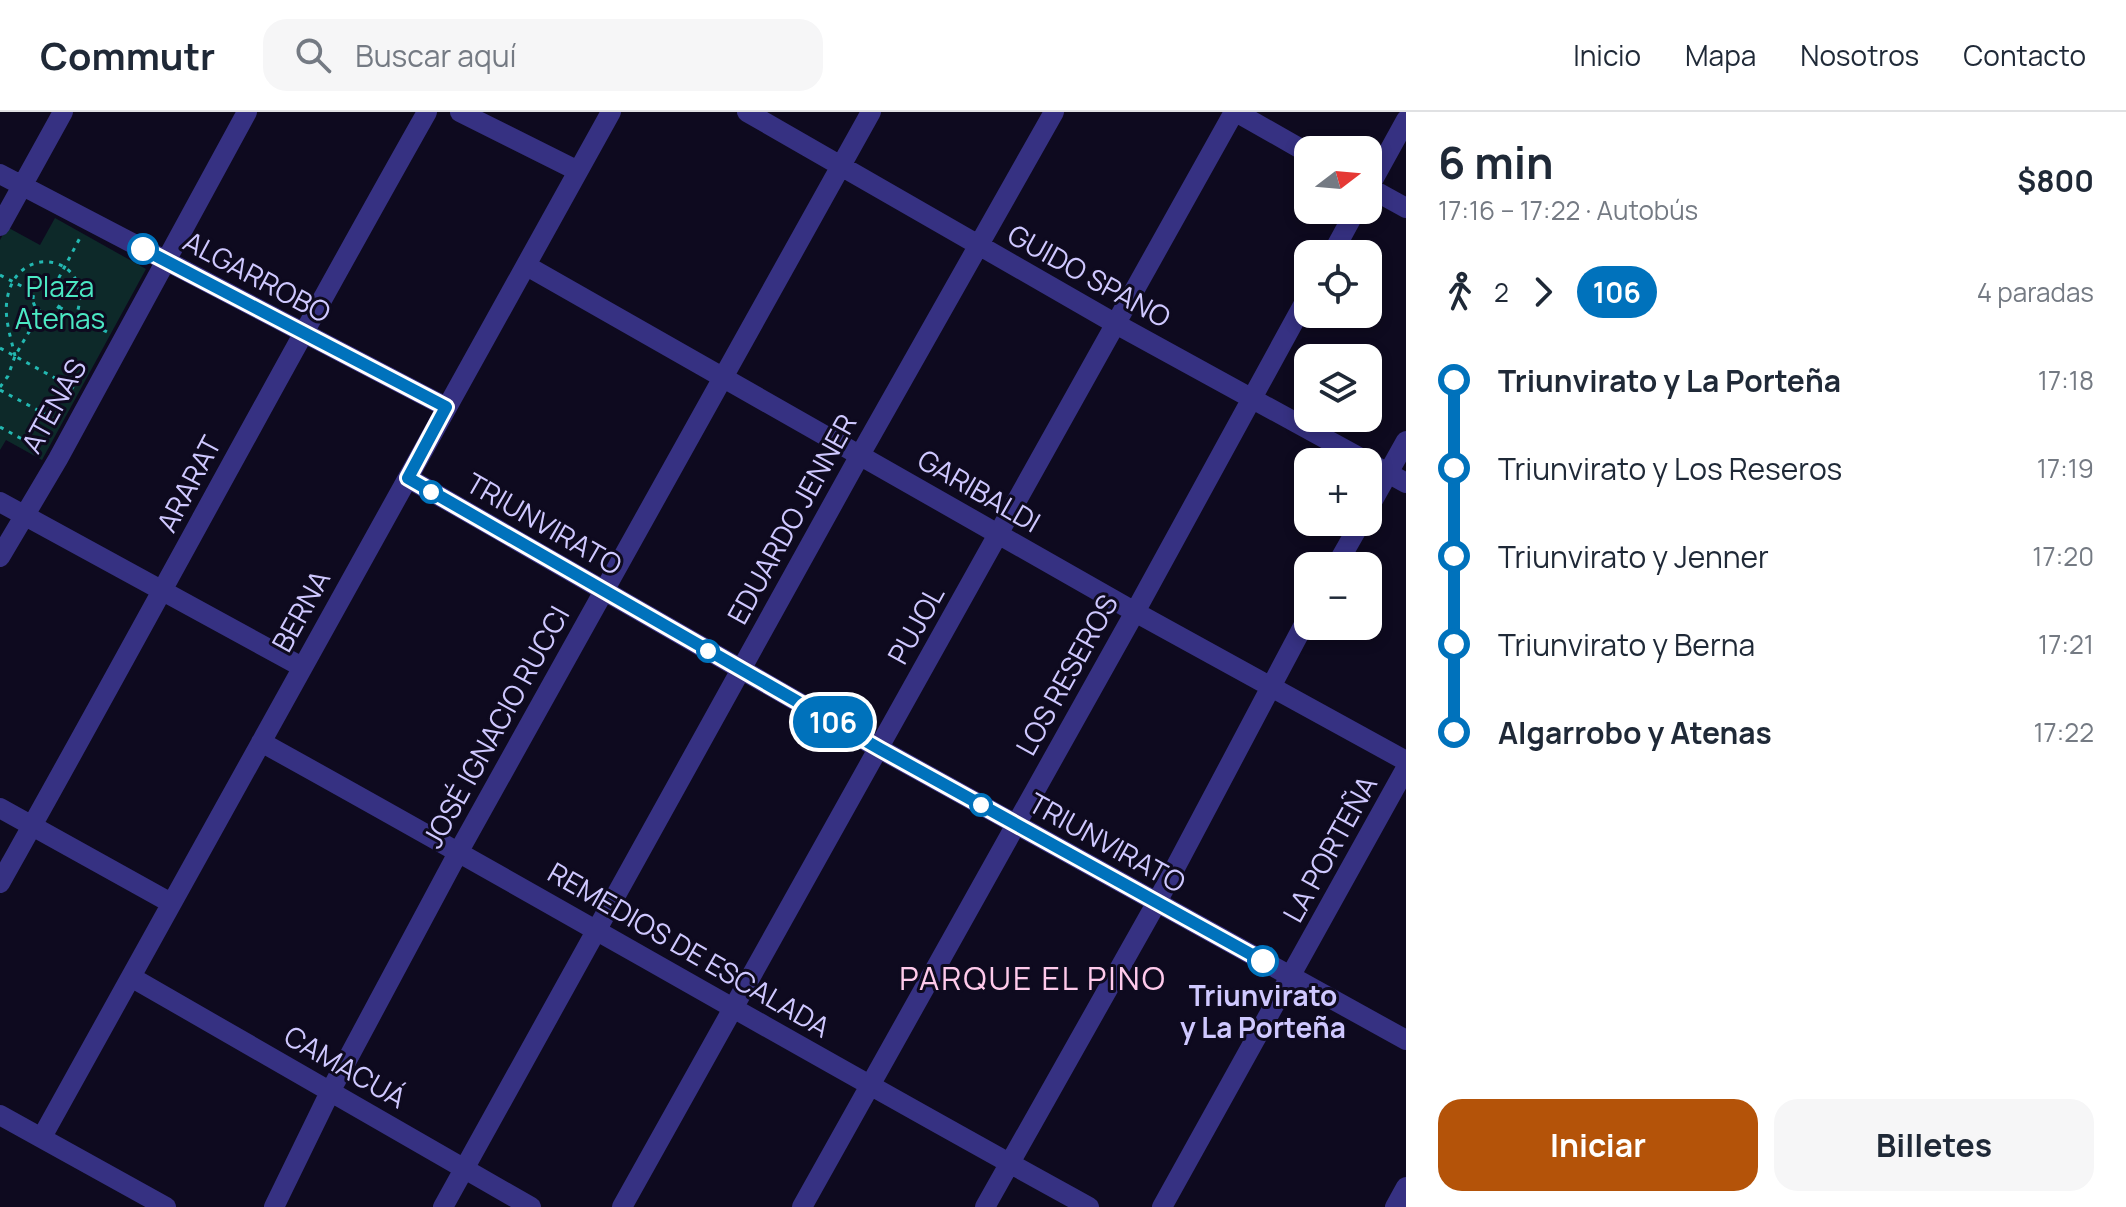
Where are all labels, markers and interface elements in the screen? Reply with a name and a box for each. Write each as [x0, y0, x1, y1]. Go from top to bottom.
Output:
search box [263, 19, 823, 91]
text: Commutr [40, 29, 215, 81]
icon: search [291, 33, 335, 77]
text: Buscar aquí [355, 35, 516, 76]
text: Inicio [1573, 36, 1641, 74]
text: Mapa [1685, 36, 1756, 74]
text: Nosotros [1800, 36, 1919, 74]
text: Contacto [1963, 36, 2086, 74]
text: 6 min [1438, 132, 1554, 192]
north arrow [1294, 136, 1382, 224]
map controls [1294, 136, 1382, 640]
text: $800 [2017, 160, 2094, 201]
text: 17:16 – 17:22 · Autobús [1438, 192, 1698, 228]
street label: GUIDO SPANO [1001, 215, 1178, 336]
street label: ALGARROBO [177, 221, 338, 331]
unlabelled marker [128, 234, 158, 264]
button: locate [1294, 240, 1382, 328]
park label: Plaza Atenas [15, 267, 105, 337]
icon: walk [1438, 270, 1482, 314]
icon: forward [1521, 270, 1565, 314]
text: 106 [1593, 273, 1641, 311]
text: 2 [1494, 274, 1509, 310]
text: 4 paradas [1977, 274, 2094, 310]
button: layers [1294, 344, 1382, 432]
street label: ATENAS [12, 352, 95, 459]
text: Triunvirato y La Porteña [1498, 360, 1841, 401]
text: 17:18 [2038, 362, 2094, 398]
street label: EDUARDO JENNER [718, 407, 865, 630]
street label: ARARAT [147, 429, 229, 538]
street label: GARIBALDI [911, 440, 1048, 541]
button: + [1294, 448, 1382, 536]
text: Triunvirato y Los Reseros [1498, 448, 1842, 489]
text: 17:19 [2037, 450, 2094, 486]
street label: TRIUNVIRATO [460, 463, 629, 583]
unlabelled marker [420, 481, 442, 503]
text: Triunvirato y Jenner [1498, 536, 1769, 577]
text: 17:20 [2032, 538, 2094, 574]
button: − [1294, 552, 1382, 640]
street label: BERNA [262, 563, 338, 658]
street label: PUJOL [878, 579, 952, 671]
street label: LOS RESEROS [1006, 587, 1126, 762]
street label: JOSÉ IGNACIO RUCCI [413, 599, 577, 854]
text: Triunvirato y Berna [1498, 624, 1755, 665]
text: 17:21 [2038, 626, 2094, 662]
unlabelled marker [697, 640, 719, 662]
line badge: 106 [787, 696, 879, 748]
text: 106 [809, 703, 857, 741]
text: Algarrobo y Atenas [1498, 712, 1772, 753]
text: 17:22 [2033, 714, 2094, 750]
street label: LA PORTEÑA [1273, 768, 1385, 929]
street label: TRIUNVIRATO [1022, 783, 1193, 901]
unlabelled marker [970, 794, 992, 816]
street label: REMEDIOS DE ESCALADA [542, 853, 838, 1046]
marker: Triunvirato y La Porteña [1248, 946, 1278, 976]
district label: PARQUE EL PINO [899, 956, 1167, 1000]
place label: Triunvirato y La Porteña [1180, 976, 1346, 1046]
street label: CAMACUÁ [278, 1016, 413, 1116]
button: Iniciar [1438, 1099, 1758, 1191]
button: Billetes [1774, 1099, 2094, 1191]

